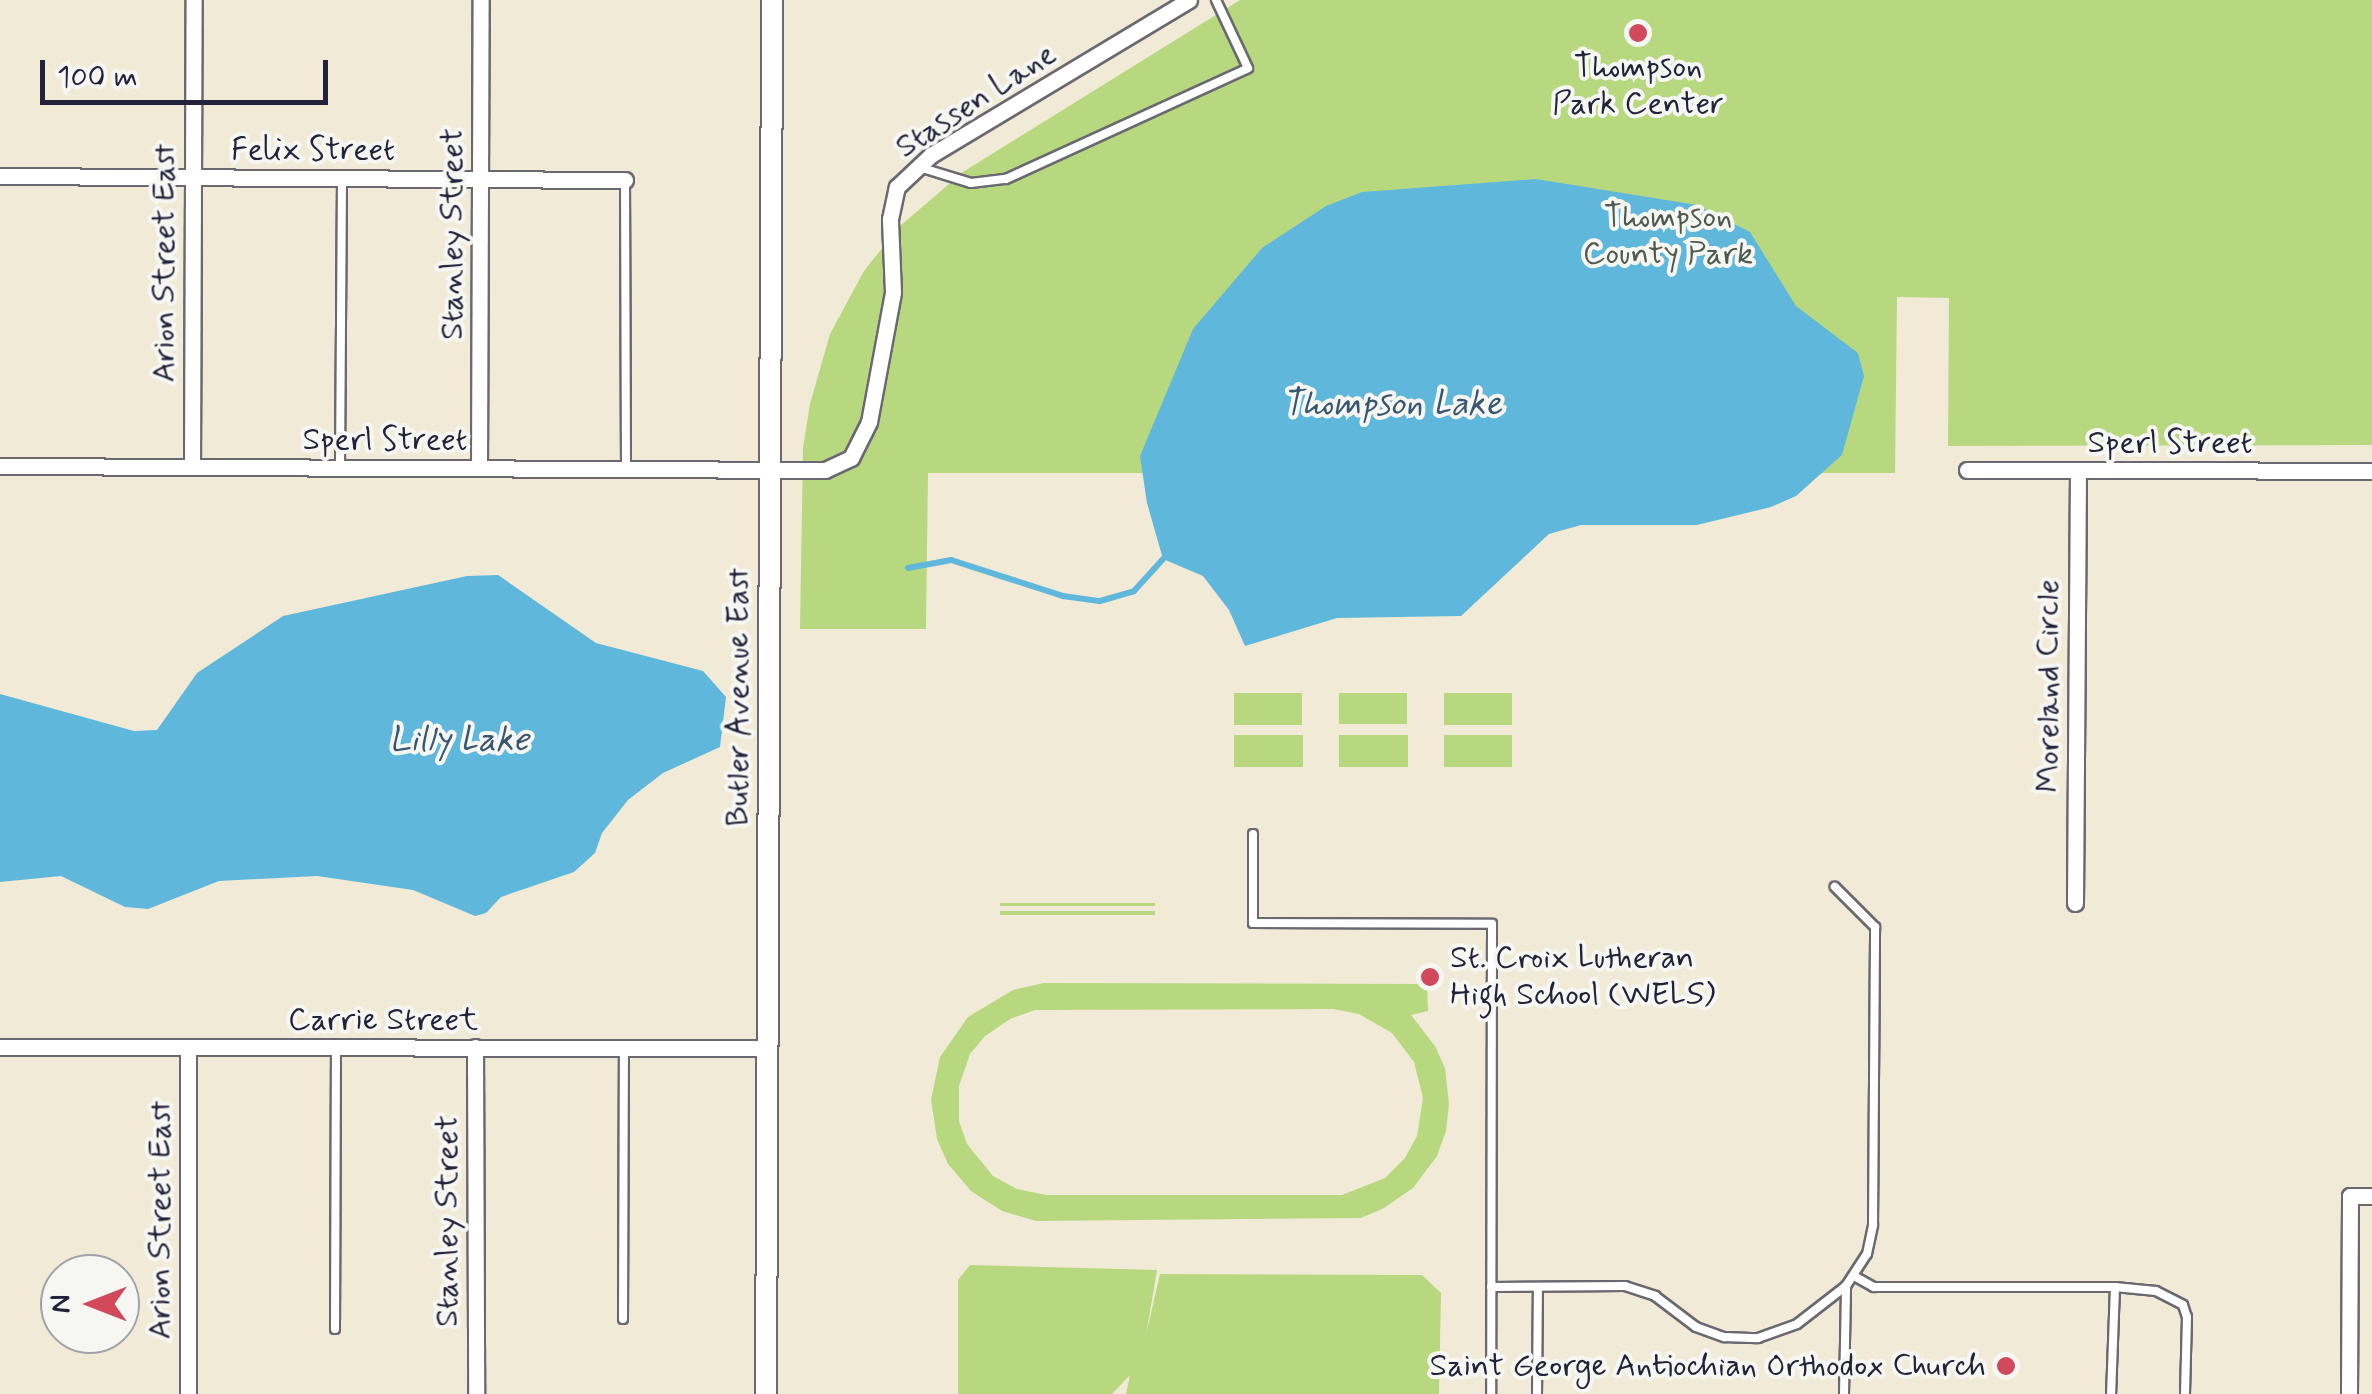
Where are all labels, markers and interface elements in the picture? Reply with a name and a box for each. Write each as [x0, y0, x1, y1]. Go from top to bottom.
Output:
marker: Thompson Park Center [1627, 22, 1649, 44]
street label: Stassen Lane [889, 35, 1063, 167]
scale bar [45, 40, 332, 102]
place label: Thompson Park Center [1552, 49, 1724, 124]
text: 100 m [57, 58, 138, 97]
street label: Stanley Street [434, 129, 472, 339]
street label: Felix Street [228, 131, 398, 169]
street label: Arion Street East [146, 145, 184, 381]
park label: Thompson County Park [1584, 199, 1752, 274]
water label: Thompson Lake [1279, 383, 1505, 425]
street label: Sperl Street [300, 421, 470, 459]
street label: Sperl Street [2085, 424, 2255, 462]
street label: Butler Avenue East [720, 569, 758, 825]
street label: Moreland Circle [2030, 579, 2068, 793]
water label: Lilly Lake [386, 719, 532, 761]
place label: St. Croix Lutheran High School (WELS) [1450, 940, 1715, 1015]
marker: St. Croix Lutheran High School (WELS) [1419, 966, 1441, 988]
street label: Carrie Street [288, 1001, 478, 1039]
street label: Arion Street East [142, 1102, 180, 1338]
street label: Stanley Street [429, 1116, 467, 1326]
north arrow [40, 1254, 140, 1354]
text: N [43, 1295, 80, 1313]
place label: Saint George Antiochian Orthodox Church [1420, 1347, 1986, 1385]
marker: Saint George Antiochian Orthodox Church [1995, 1355, 2017, 1377]

